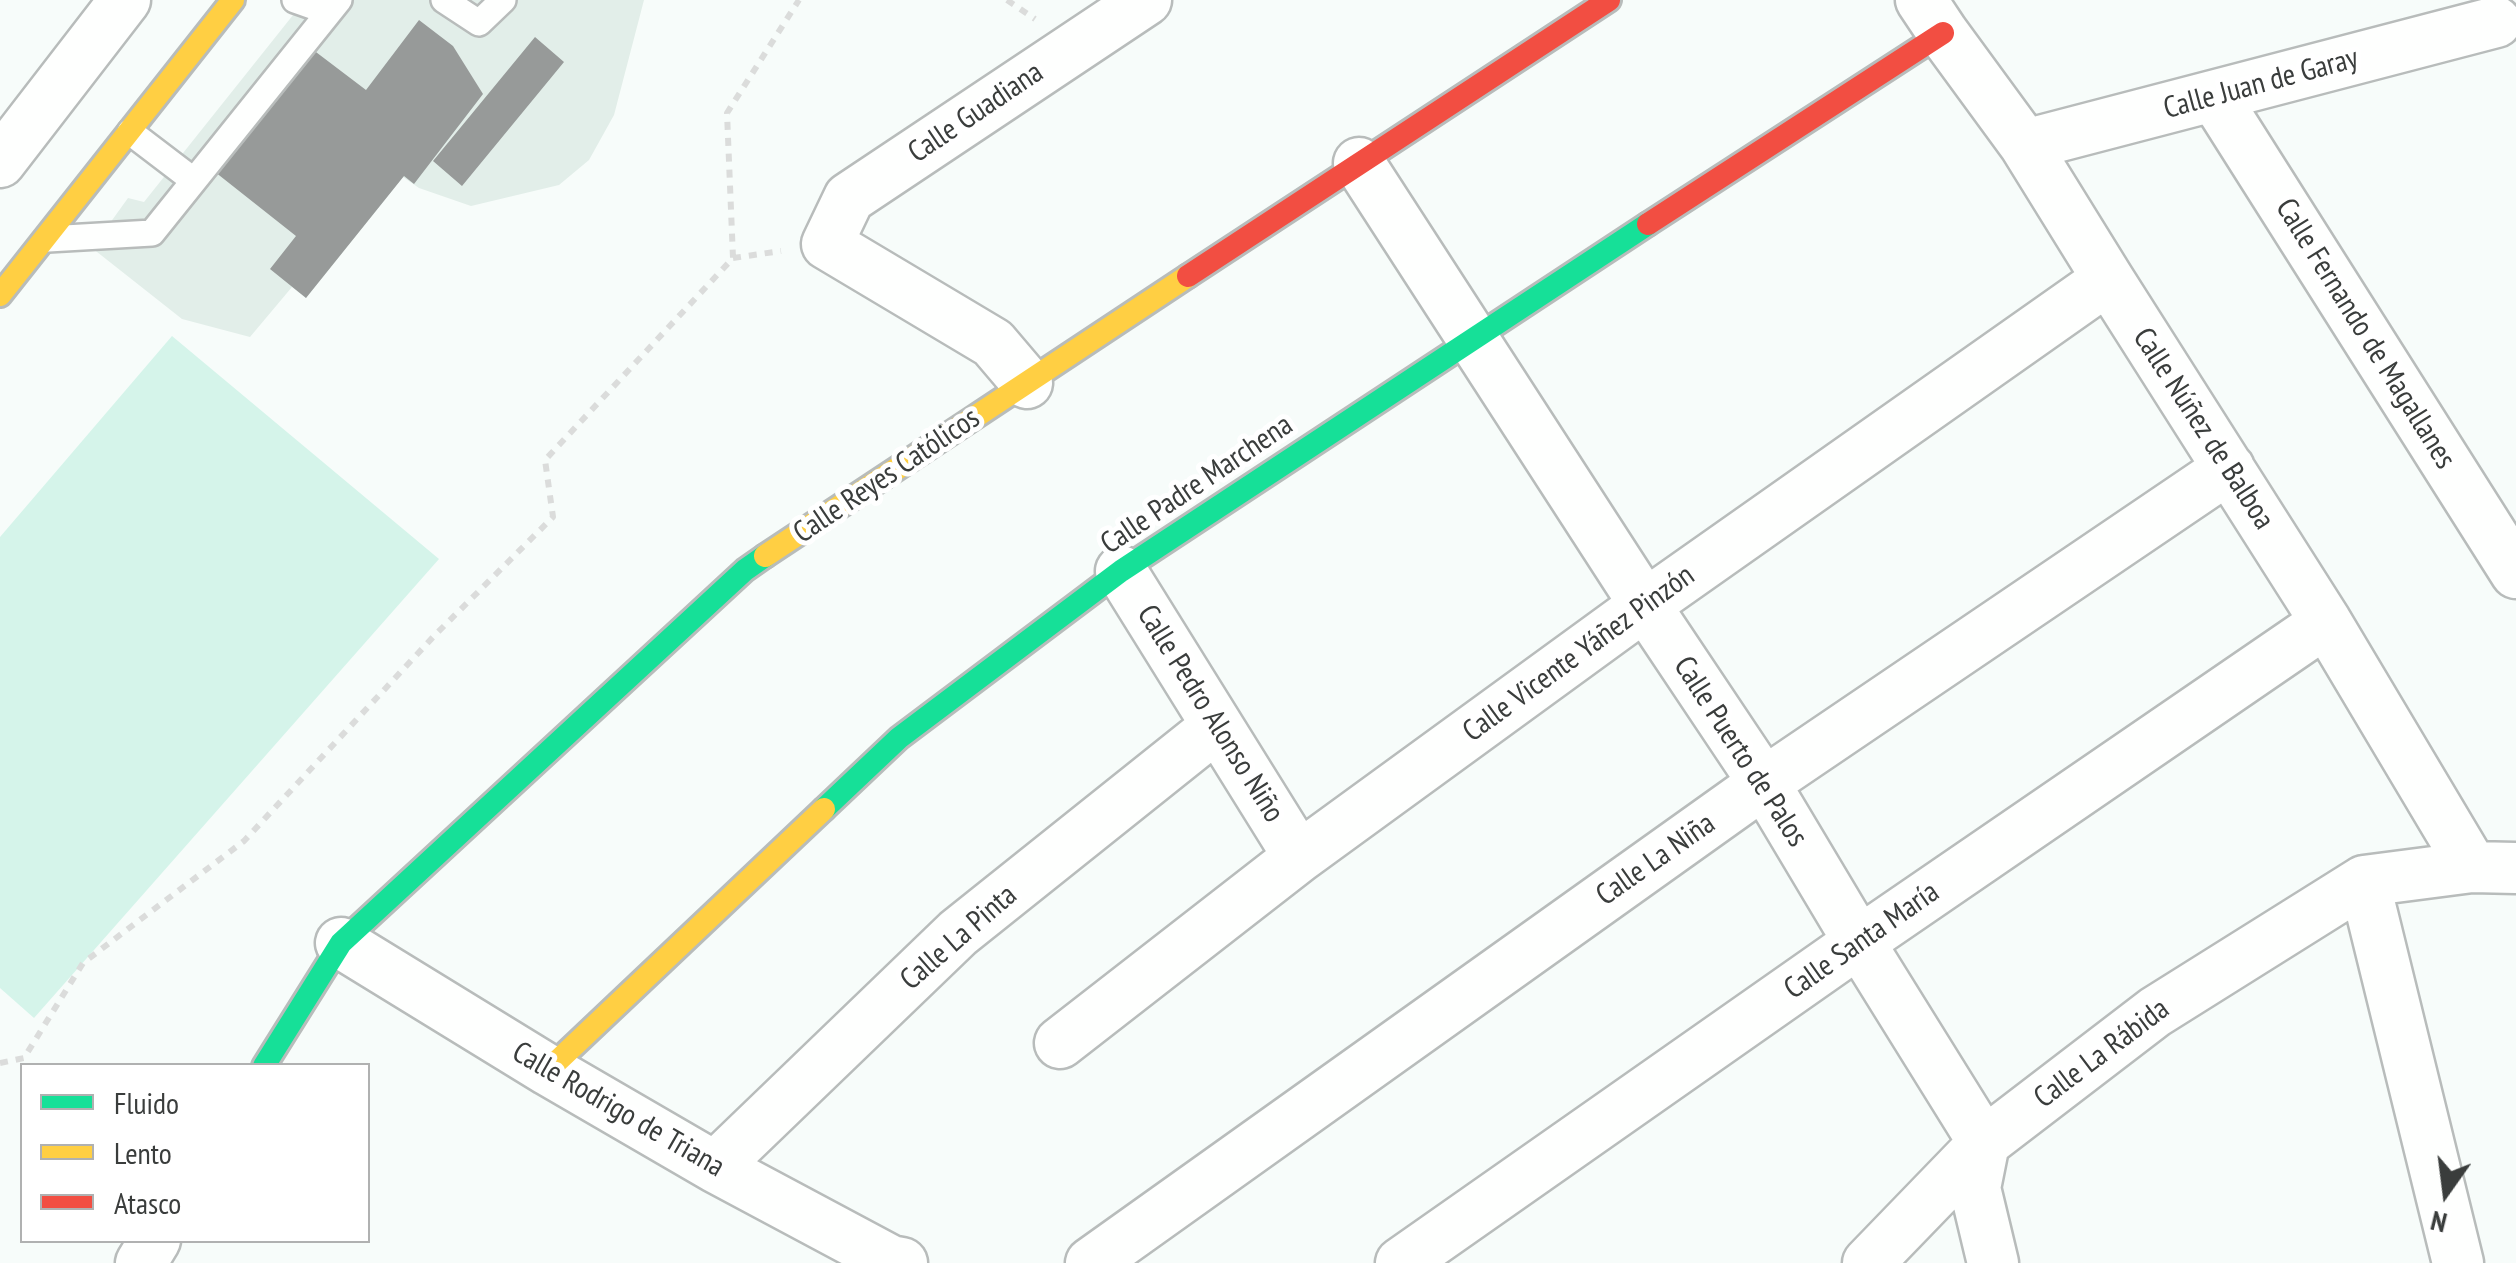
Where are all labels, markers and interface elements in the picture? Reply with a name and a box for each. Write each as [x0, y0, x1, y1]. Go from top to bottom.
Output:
street label: Calle Juan de Garay [2160, 41, 2362, 127]
street label: Calle Guadiana [902, 55, 1050, 171]
street label: Calle Fernando de Magallanes [2267, 192, 2463, 476]
street label: Calle Núñez de Balboa [2125, 322, 2281, 536]
street label: Calle Reyes Católicos [787, 401, 987, 551]
street label: Calle Padre Marchena [1094, 408, 1300, 562]
street label: Calle Vicente Yáñez Pinzón [1456, 558, 1702, 750]
street label: Calle Pedro Alonso Niño [1129, 599, 1291, 829]
street label: Calle Puerto de Palos [1665, 650, 1815, 854]
street label: Calle La Niña [1590, 806, 1722, 914]
street label: Calle Santa María [1778, 874, 1946, 1008]
street label: Calle La Pinta [894, 878, 1024, 998]
street label: Calle La Rábida [2028, 992, 2176, 1116]
street label: Calle Rodrigo de Triana [506, 1035, 730, 1185]
legend [20, 1063, 370, 1243]
text: Fluido [114, 1083, 179, 1122]
text: Lento [114, 1133, 172, 1172]
north arrow [2396, 1143, 2496, 1243]
text: Atasco [114, 1183, 181, 1222]
text: N [2427, 1203, 2450, 1242]

